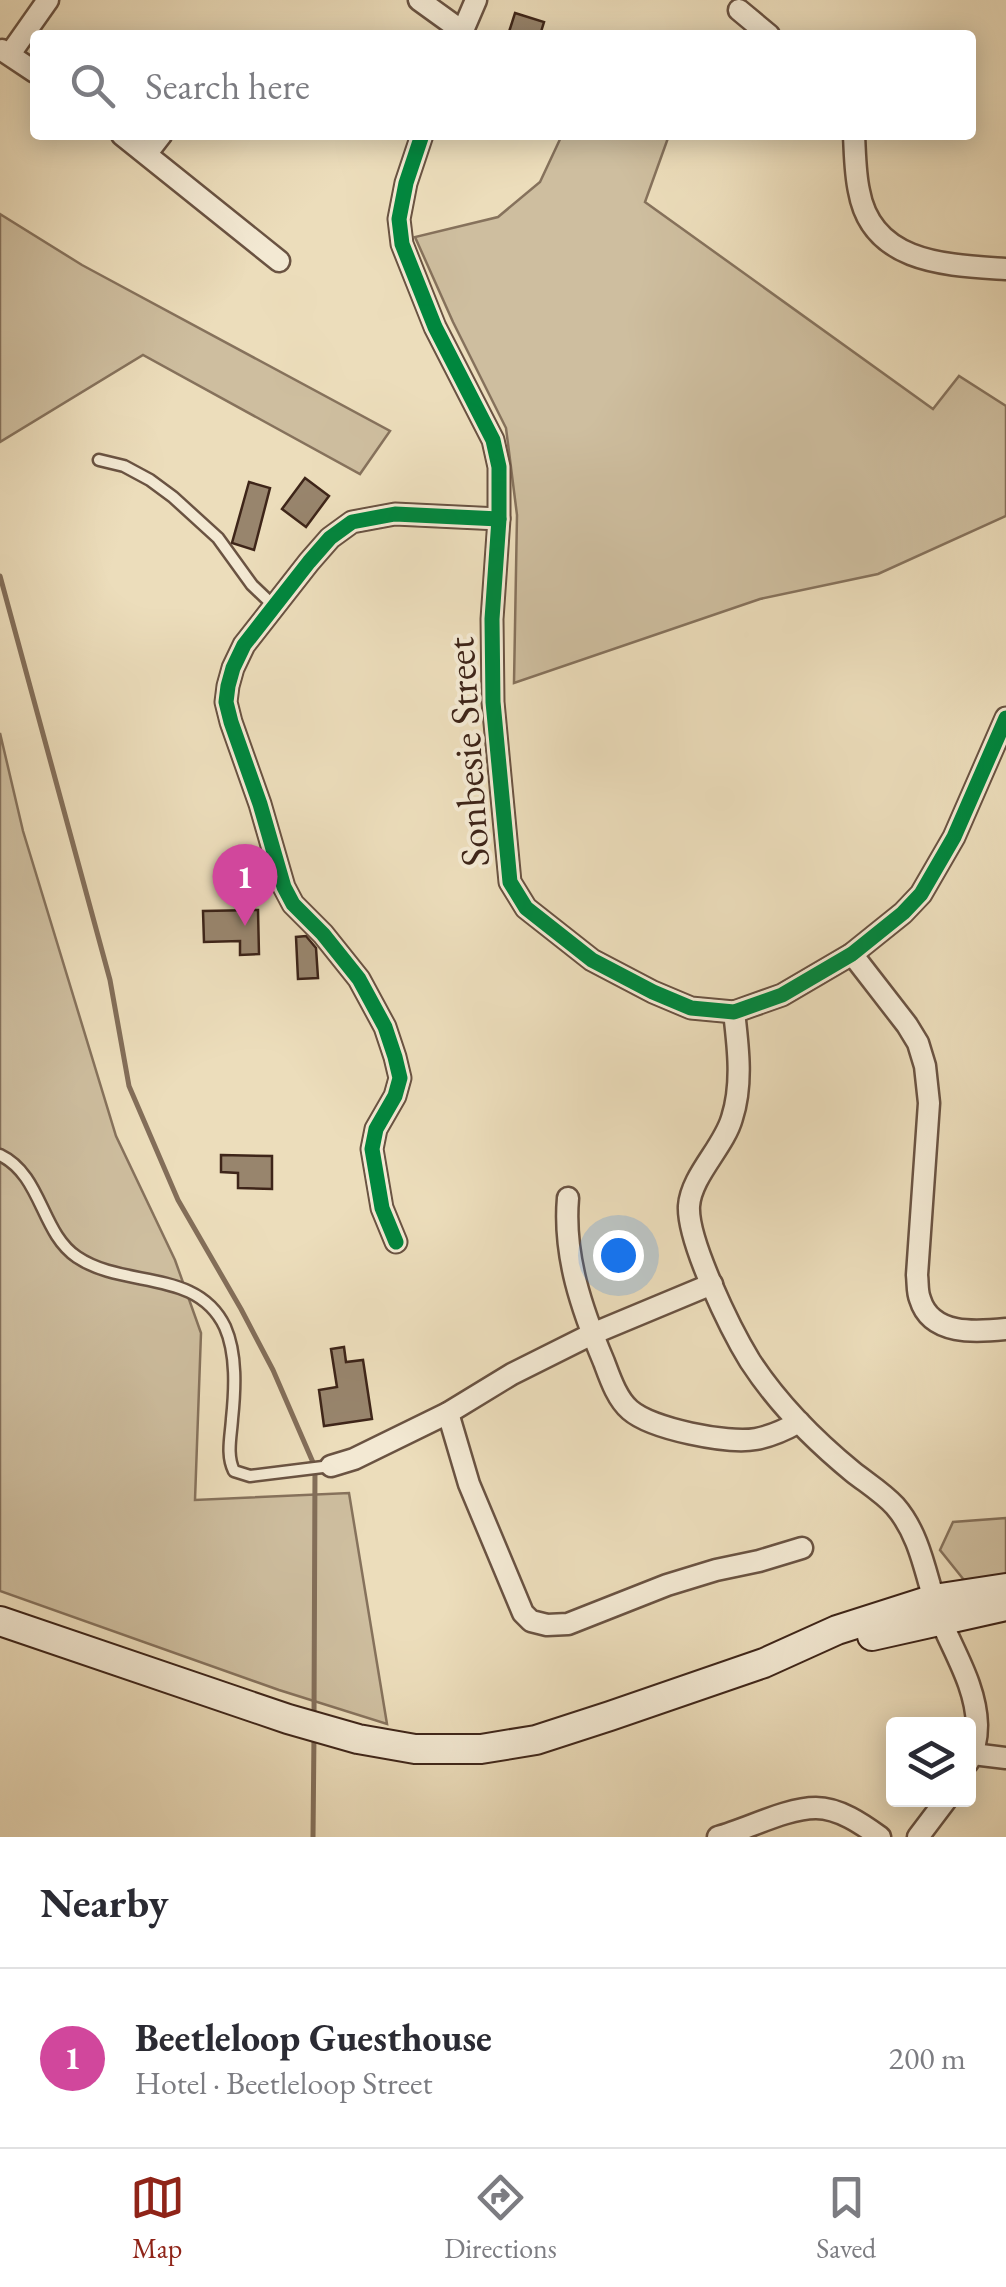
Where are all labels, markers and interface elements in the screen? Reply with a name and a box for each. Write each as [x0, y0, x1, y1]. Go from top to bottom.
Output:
search box [30, 30, 976, 140]
icon: search [65, 58, 120, 113]
text: Search here [145, 61, 310, 110]
street label: Sonbesie Street [433, 635, 501, 868]
pin: 1 [212, 844, 278, 926]
your location [593, 1230, 644, 1281]
map controls [886, 1717, 976, 1807]
button: layers [886, 1717, 976, 1807]
text: Nearby [40, 1875, 169, 1930]
text: Beetleloop Guesthouse [135, 2013, 492, 2062]
text: 1 [64, 2037, 81, 2079]
text: 200 m [889, 2037, 966, 2079]
text: Hotel · Beetleloop Street [135, 2062, 432, 2104]
tab: Map [130, 2170, 185, 2266]
tab: Directions [444, 2170, 557, 2266]
tab: Saved [816, 2170, 876, 2266]

